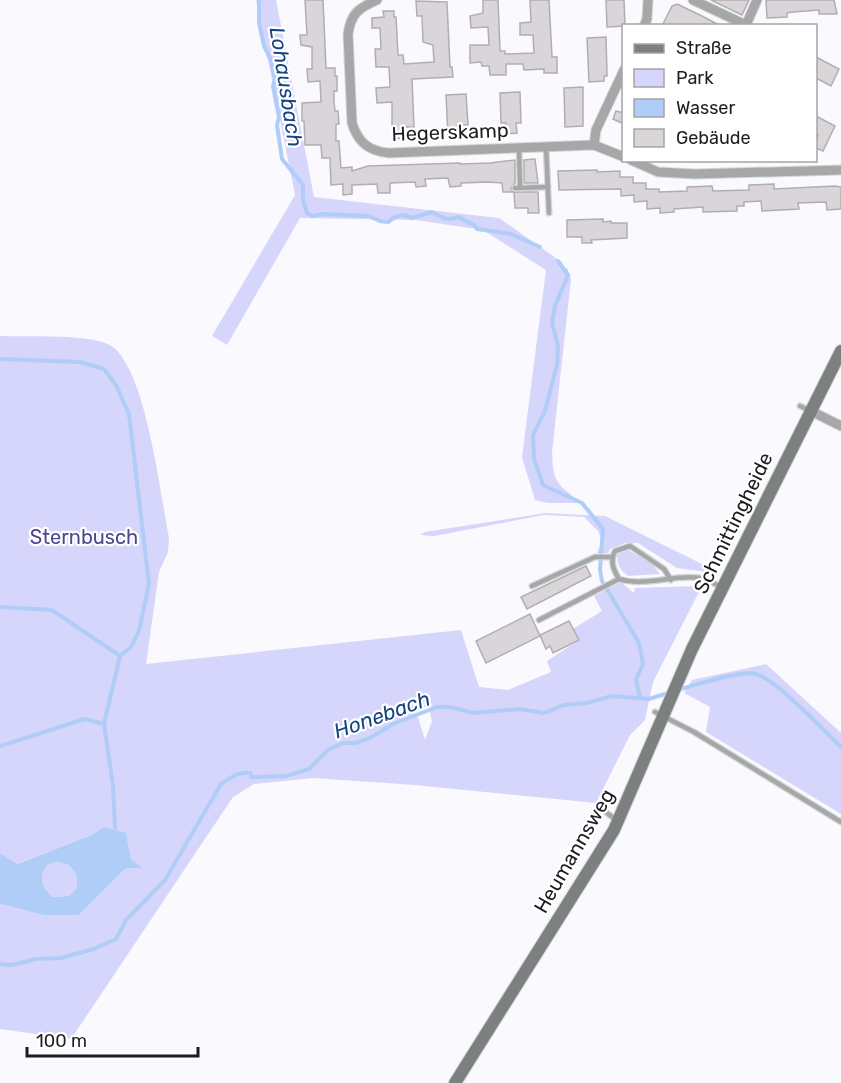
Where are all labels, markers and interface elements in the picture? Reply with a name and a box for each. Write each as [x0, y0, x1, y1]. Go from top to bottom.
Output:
legend [622, 24, 817, 162]
water label: Lohausbach [265, 25, 308, 149]
text: Straße [676, 37, 732, 59]
text: Park [676, 67, 714, 89]
text: Wasser [676, 97, 735, 119]
street label: Hegerskamp [391, 118, 509, 146]
text: Gebäude [676, 127, 751, 149]
street label: Schmittingheide [688, 448, 778, 598]
park label: Sternbusch [30, 525, 138, 549]
water label: Honebach [330, 686, 433, 743]
street label: Heumannsweg [529, 785, 619, 917]
scale bar [27, 1020, 198, 1058]
text: 100 m [36, 1030, 87, 1052]

